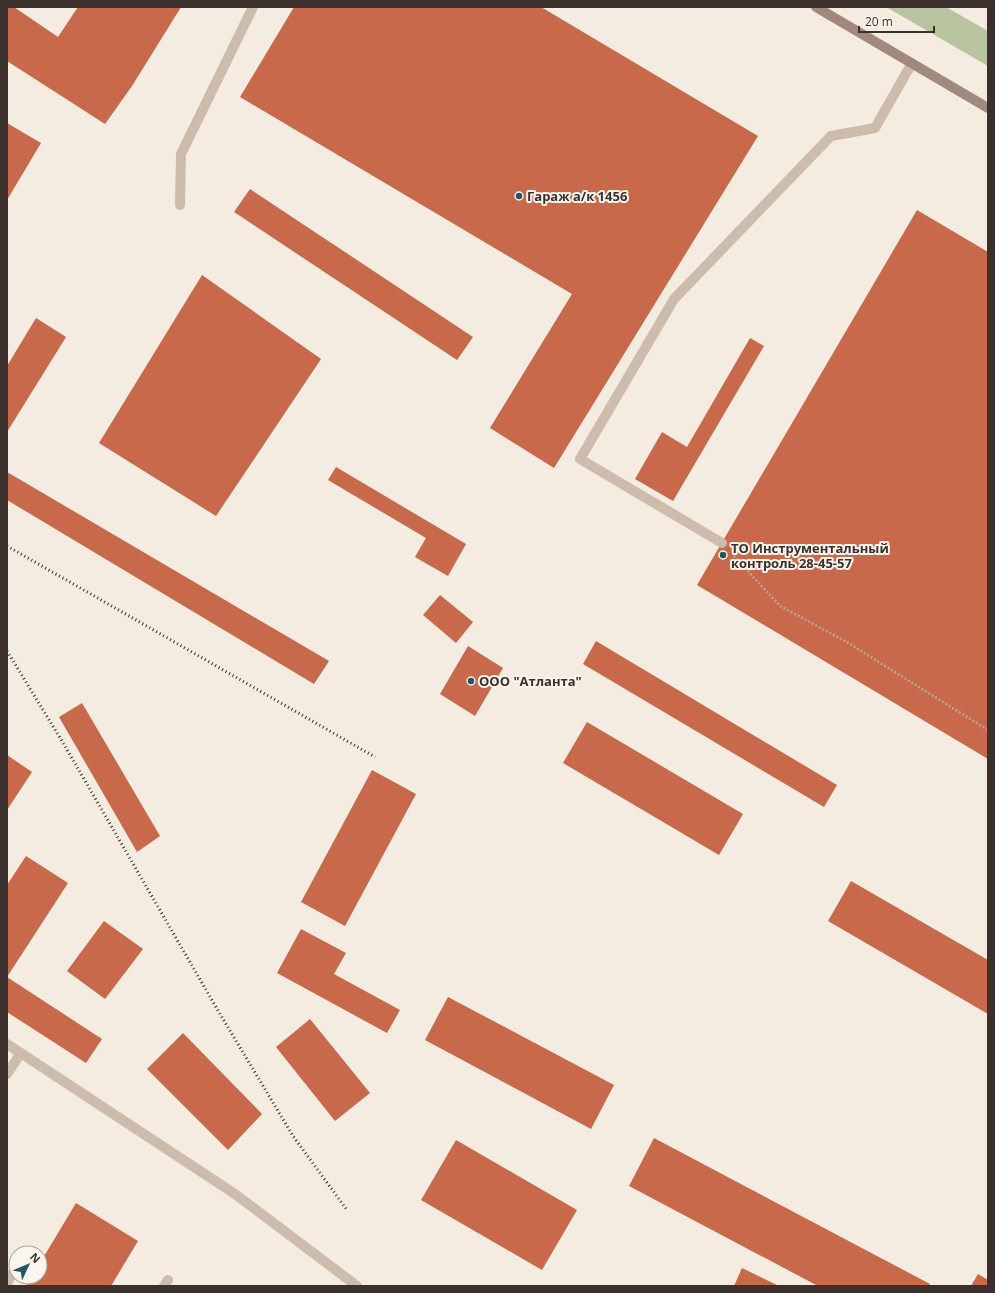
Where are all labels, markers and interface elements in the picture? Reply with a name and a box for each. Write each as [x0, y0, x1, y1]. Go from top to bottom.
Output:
scale bar [859, 8, 934, 34]
text: 20 m [865, 13, 893, 30]
place label: Гараж а/к 1456 [527, 187, 628, 205]
marker: Гараж а/к 1456 [514, 191, 524, 201]
place label: ТО Инструментальный контроль 28-45-57 [731, 539, 889, 572]
marker: ТО Инструментальный контроль 28-45-57 [718, 550, 728, 560]
place label: ООО "Атланта" [479, 672, 582, 690]
marker: ООО "Атланта" [466, 676, 476, 686]
north arrow [8, 1245, 48, 1285]
text: N [27, 1249, 44, 1266]

